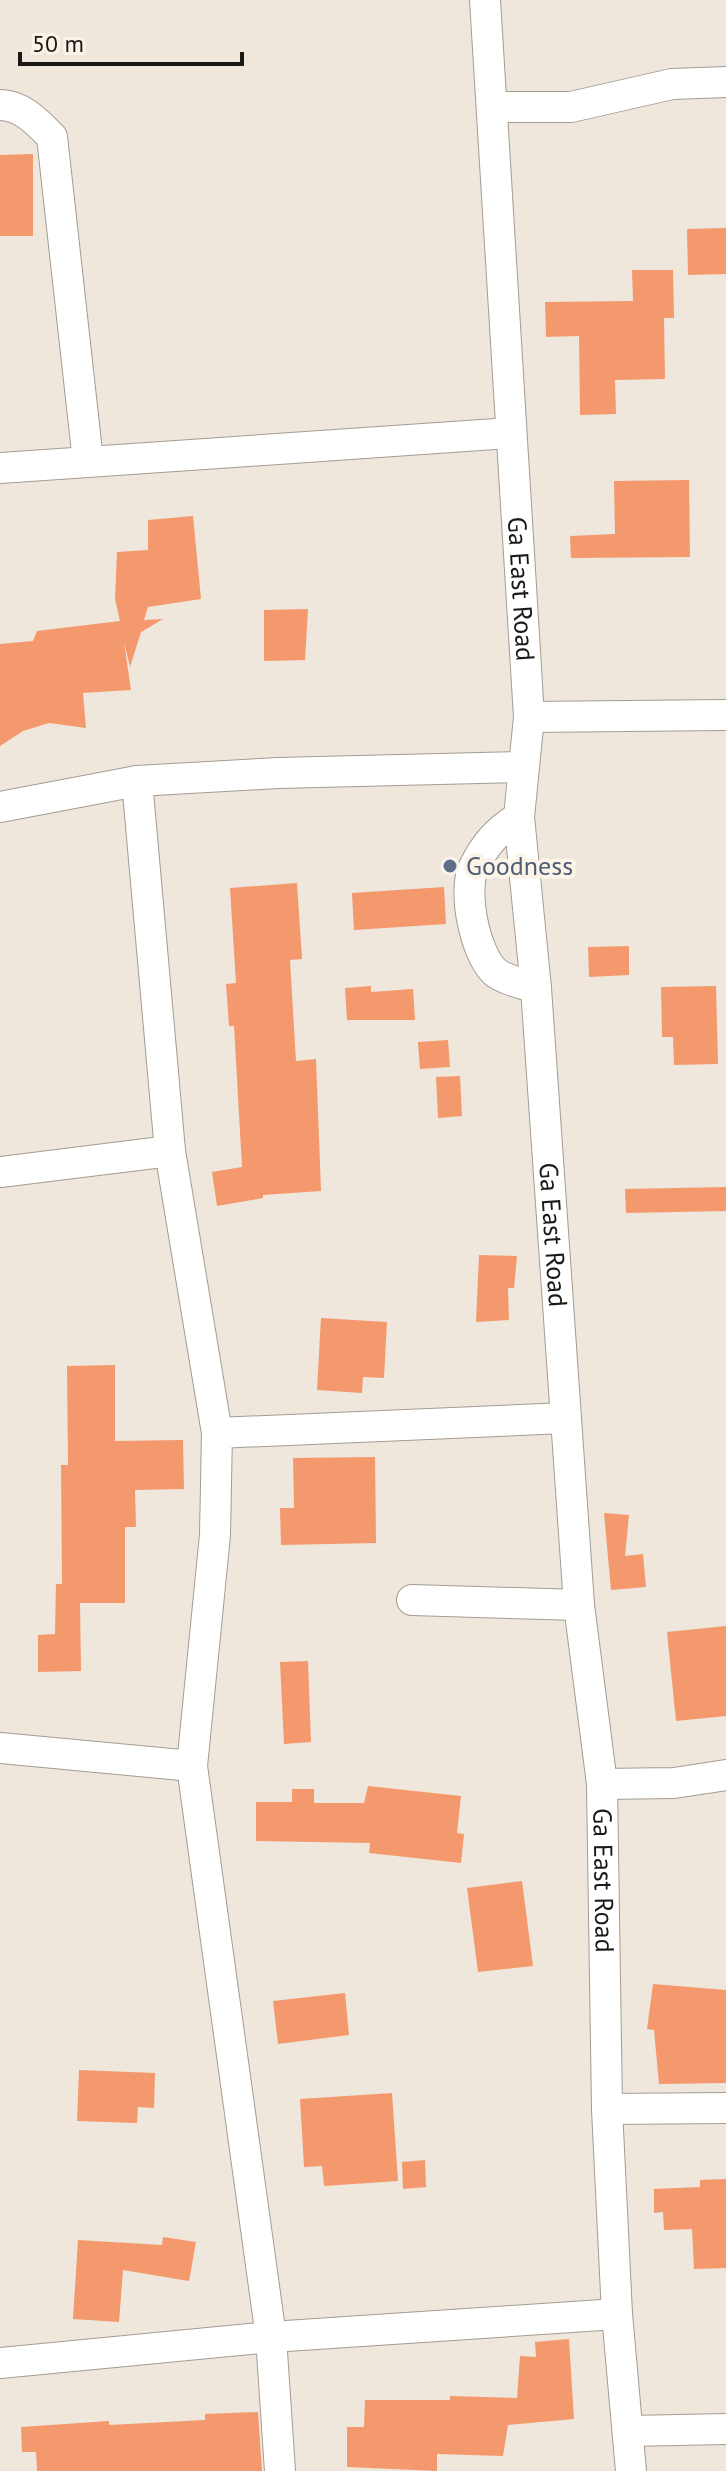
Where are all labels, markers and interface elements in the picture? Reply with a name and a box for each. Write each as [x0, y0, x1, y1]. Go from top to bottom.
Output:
scale bar [20, 16, 242, 66]
text: 50 m [32, 28, 84, 59]
street label: Ga East Road [501, 516, 543, 662]
place label: Goodness [466, 849, 573, 882]
marker: Goodness [441, 857, 459, 875]
street label: Ga East Road [532, 1161, 575, 1308]
street label: Ga East Road [586, 1808, 622, 1953]

